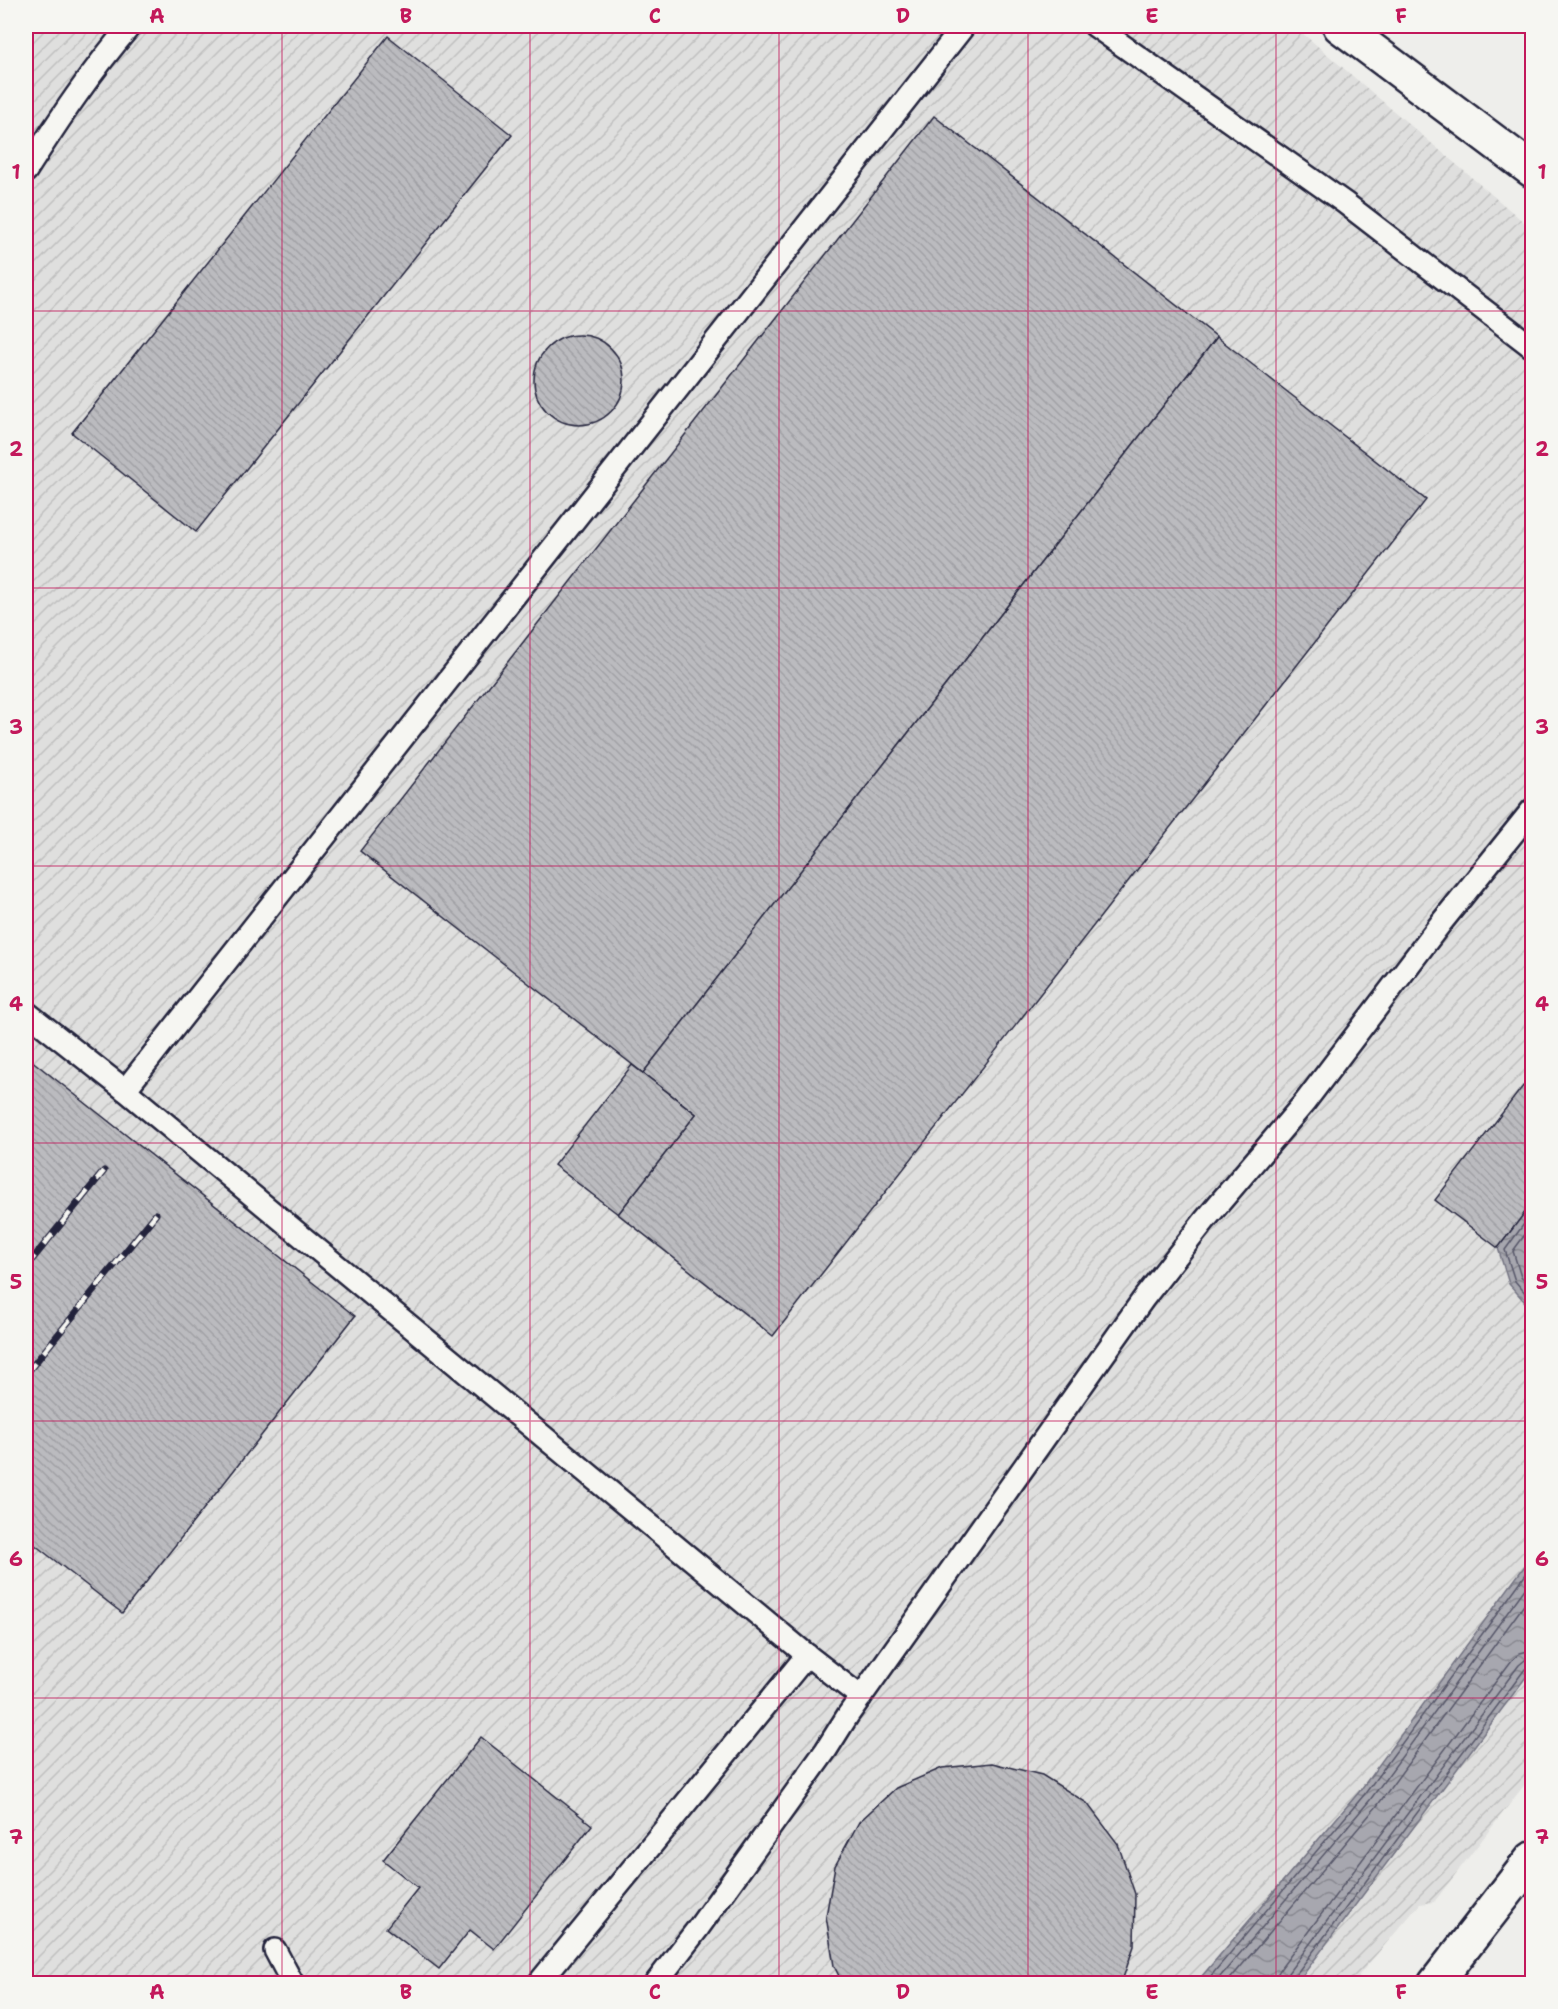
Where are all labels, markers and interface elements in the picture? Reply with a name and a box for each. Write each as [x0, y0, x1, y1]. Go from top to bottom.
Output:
text: A [149, 3, 165, 29]
text: B [400, 3, 412, 29]
text: C [649, 3, 661, 29]
text: D [896, 3, 910, 29]
text: E [1145, 3, 1159, 29]
text: F [1395, 3, 1407, 29]
text: 1 [11, 159, 21, 185]
text: 1 [1537, 159, 1547, 185]
text: 2 [9, 436, 23, 462]
text: 2 [1535, 436, 1549, 462]
text: 3 [9, 714, 23, 740]
text: 3 [1535, 714, 1549, 740]
text: 4 [9, 991, 23, 1017]
text: 4 [1535, 991, 1549, 1017]
text: 5 [10, 1269, 22, 1295]
text: 5 [1536, 1269, 1548, 1295]
text: 6 [9, 1546, 23, 1572]
text: 6 [1535, 1546, 1549, 1572]
text: 7 [9, 1824, 23, 1850]
text: 7 [1535, 1824, 1549, 1850]
text: A [149, 1979, 165, 2005]
text: B [400, 1979, 412, 2005]
text: C [649, 1979, 661, 2005]
text: D [896, 1979, 910, 2005]
text: E [1145, 1979, 1159, 2005]
text: F [1395, 1979, 1407, 2005]

